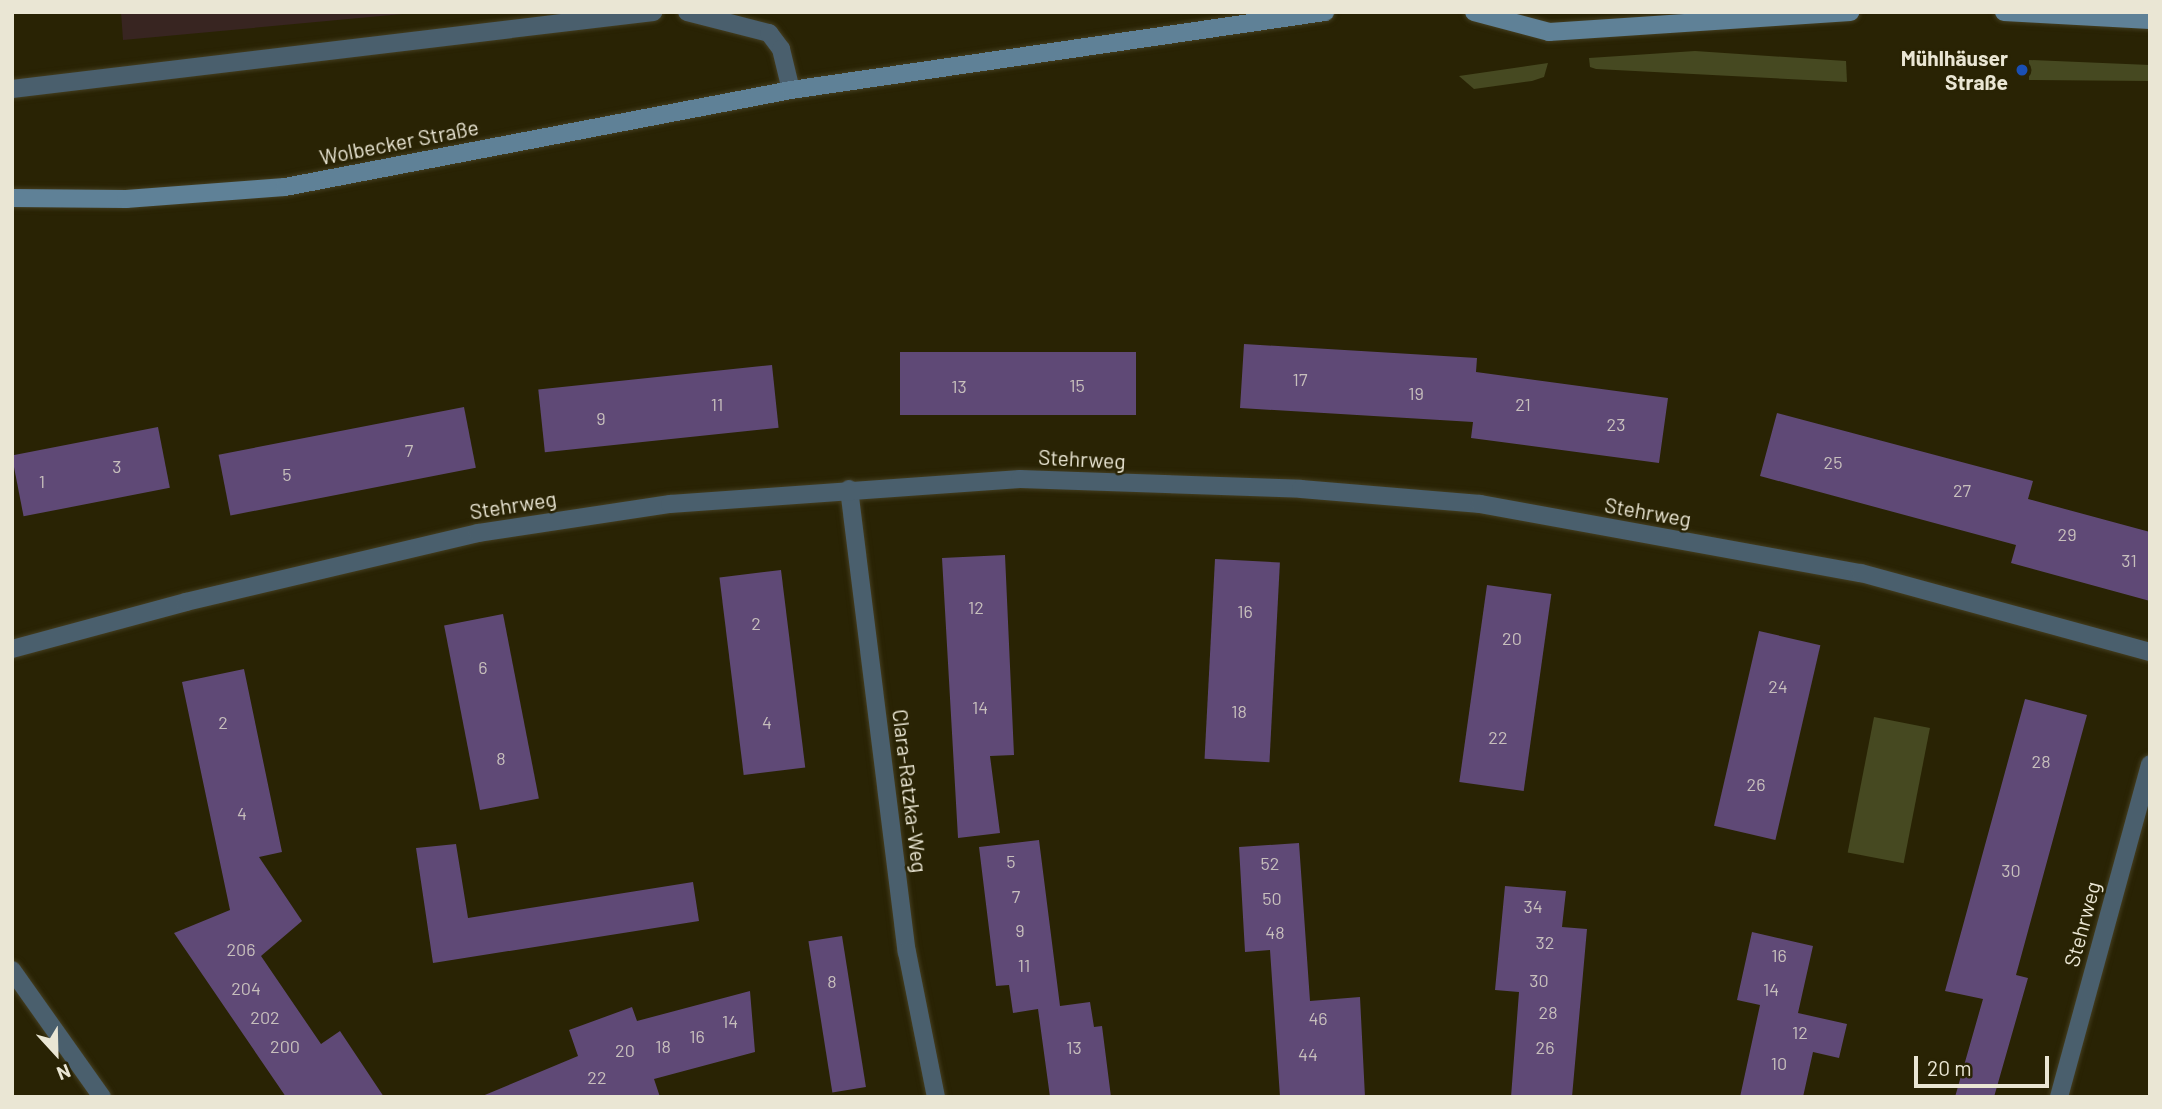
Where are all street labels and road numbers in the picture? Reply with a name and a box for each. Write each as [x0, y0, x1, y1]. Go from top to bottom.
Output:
street label: Wolbecker Straße [317, 114, 481, 170]
street label: Stehrweg [1038, 444, 1126, 474]
street label: Stehrweg [468, 486, 558, 524]
street label: Stehrweg [1603, 492, 1693, 532]
street label: Clara-Ratzka-Weg [887, 708, 933, 874]
street label: Stehrweg [2058, 878, 2106, 970]

